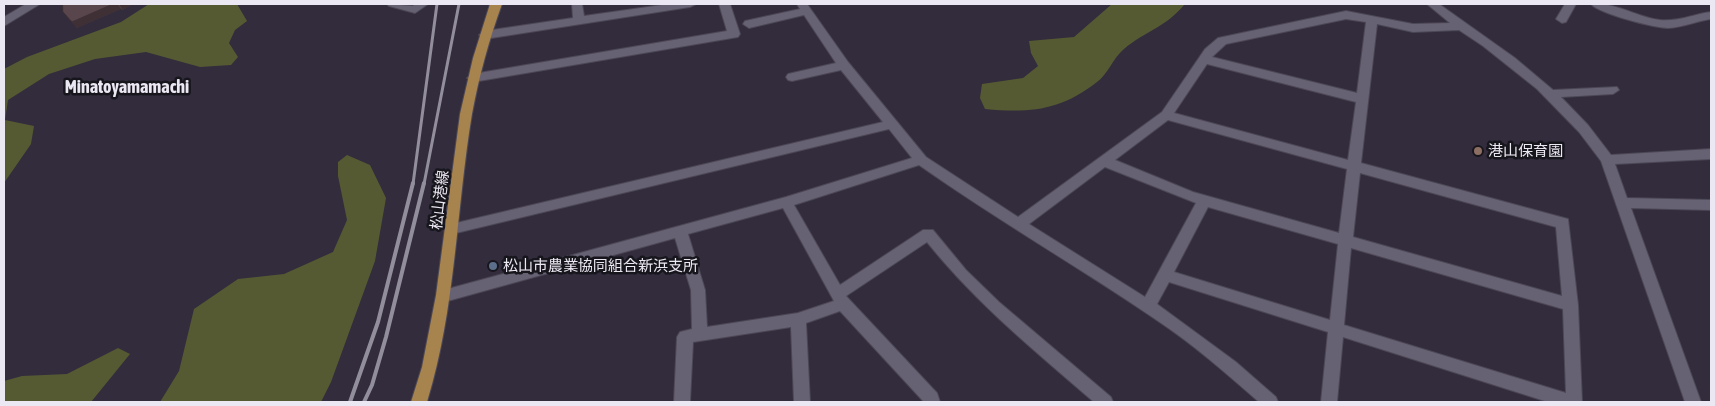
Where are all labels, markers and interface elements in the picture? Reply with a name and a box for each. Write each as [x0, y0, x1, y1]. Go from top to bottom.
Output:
district label: Minatoyamamachi [65, 76, 189, 98]
place label: 港山保育園 [1488, 142, 1563, 160]
marker: 港山保育園 [1472, 145, 1484, 157]
street label: 松山港線 [427, 169, 453, 231]
place label: 松山市農業協同組合新浜支所 [503, 257, 698, 275]
marker: 松山市農業協同組合新浜支所 [487, 260, 499, 272]

